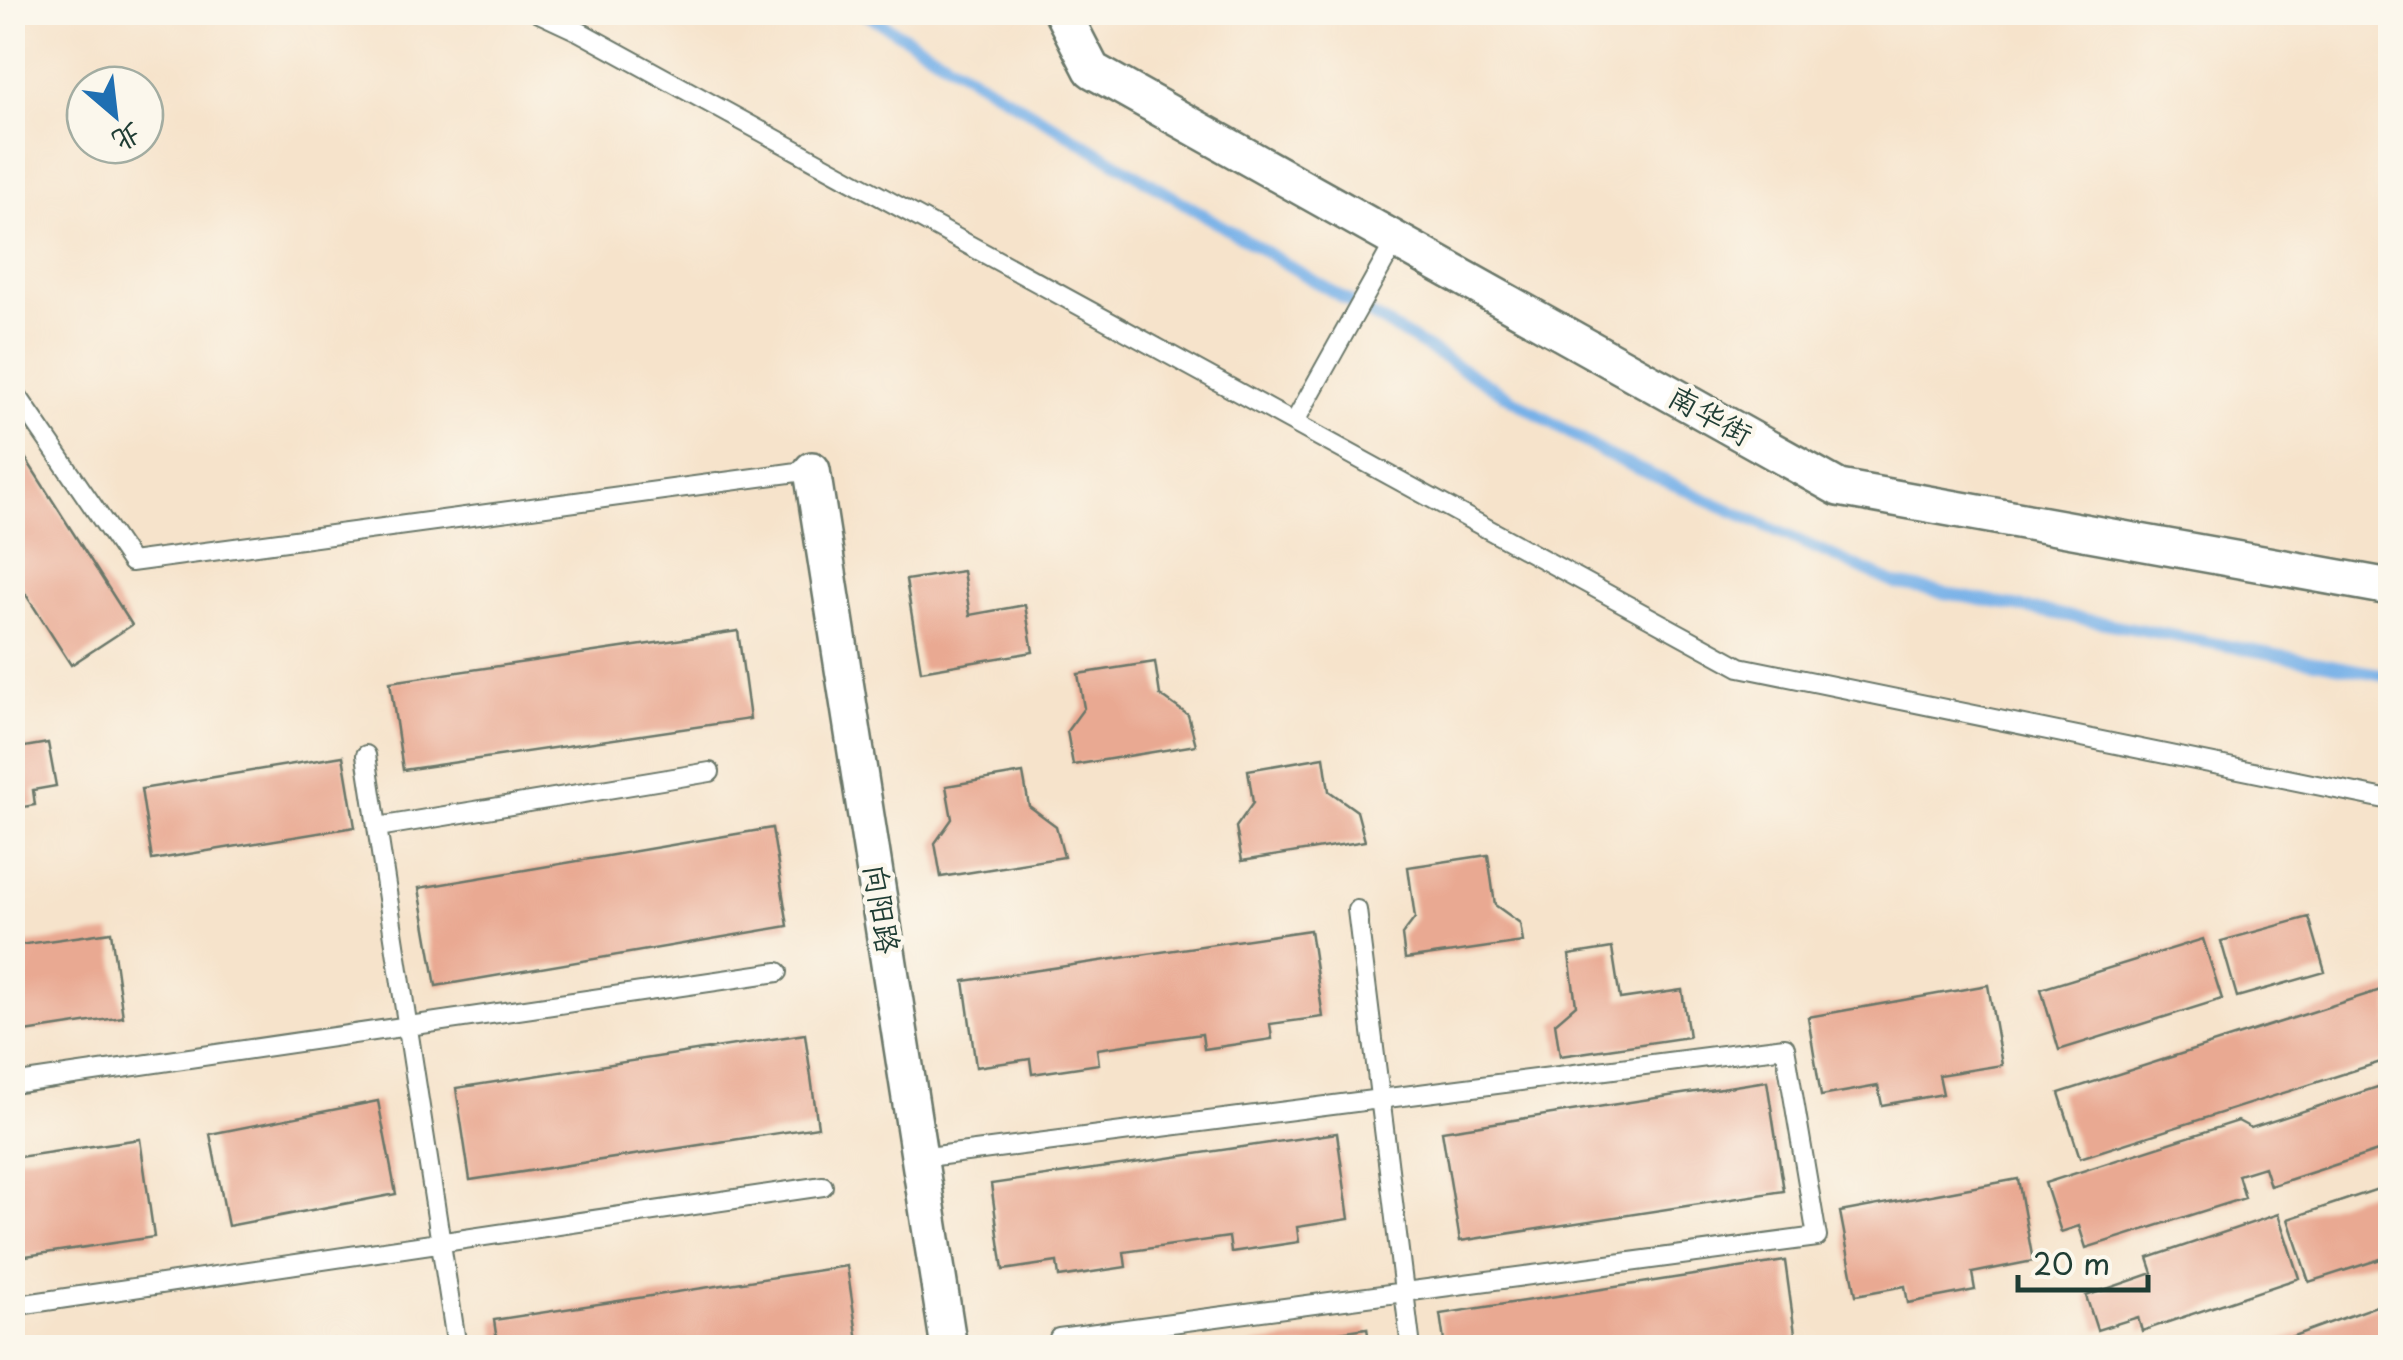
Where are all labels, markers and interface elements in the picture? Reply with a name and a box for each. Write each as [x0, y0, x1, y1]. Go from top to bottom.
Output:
north arrow [65, 65, 165, 165]
text: 北 [105, 113, 150, 164]
street label: 南华街 [1661, 372, 1761, 455]
street label: 向阳路 [854, 861, 913, 957]
scale bar [2018, 1230, 2148, 1292]
text: 20 m [2033, 1240, 2110, 1285]

